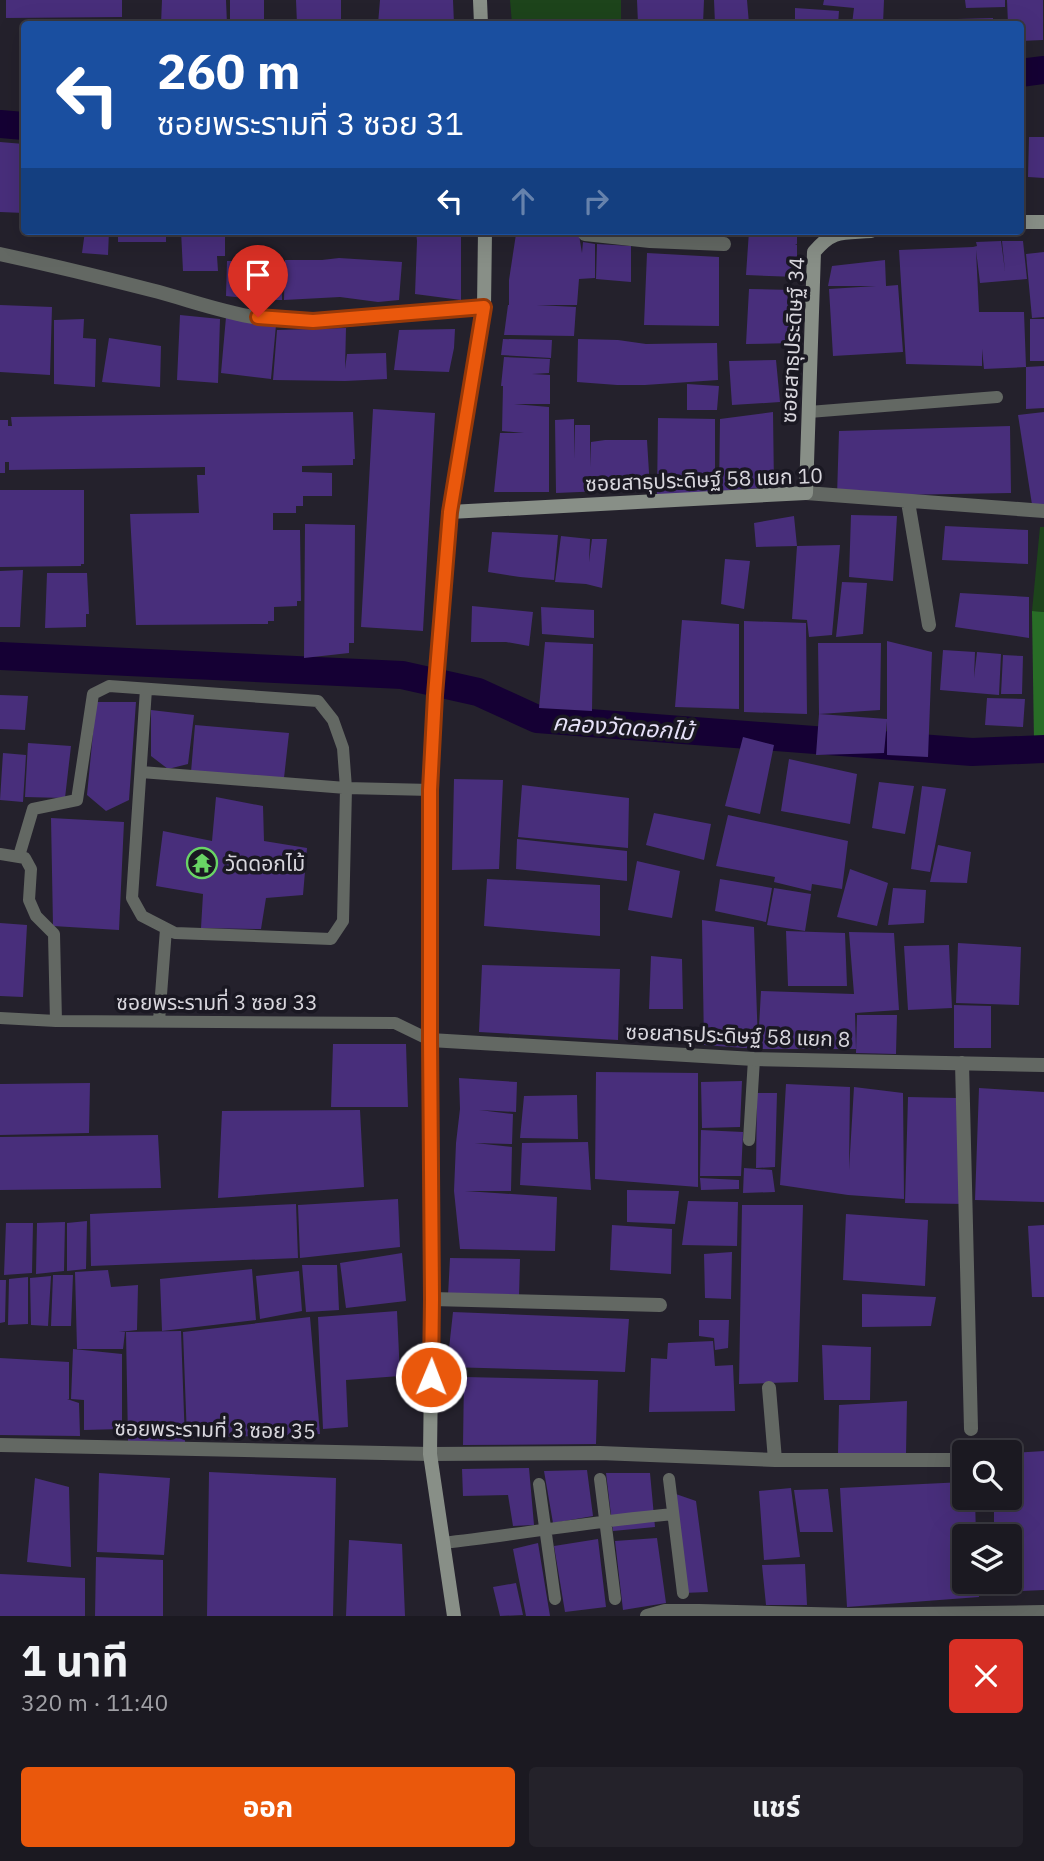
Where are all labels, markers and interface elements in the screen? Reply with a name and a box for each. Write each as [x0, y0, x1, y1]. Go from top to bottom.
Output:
text: 260 m [157, 39, 301, 102]
icon: left [42, 49, 133, 140]
text: ซอยพระรามที่ 3 ซอย 31 [157, 102, 464, 144]
icon: left [431, 182, 469, 220]
icon: ahead [504, 182, 542, 220]
icon: right [577, 182, 615, 220]
pin [228, 245, 288, 317]
icon: arrive [239, 256, 277, 294]
street label: ซอยสาธุประดิษฐ์ 34 [774, 256, 810, 424]
street label: ซอยสาธุประดิษฐ์ 58 แยก 10 [585, 461, 823, 497]
water label: คลองวัดดอกไม้ [552, 706, 697, 746]
temple icon: วัดดอกไม้ [185, 846, 219, 880]
place label: วัดดอกไม้ [225, 849, 305, 877]
street label: ซอยพระรามที่ 3 ซอย 33 [116, 988, 318, 1016]
street label: ซอยสาธุประดิษฐ์ 58 แยก 8 [625, 1017, 851, 1053]
position arrow [394, 1340, 468, 1414]
street label: ซอยพระรามที่ 3 ซอย 35 [114, 1413, 316, 1445]
map controls [952, 1440, 1022, 1594]
button: search [952, 1440, 1022, 1510]
button: layers [952, 1524, 1022, 1594]
text: 1 นาที [21, 1633, 129, 1688]
button: close [949, 1639, 1023, 1713]
text: 320 m · 11:40 [21, 1687, 168, 1717]
button: ออก [21, 1767, 515, 1847]
button: แชร์ [529, 1767, 1023, 1847]

